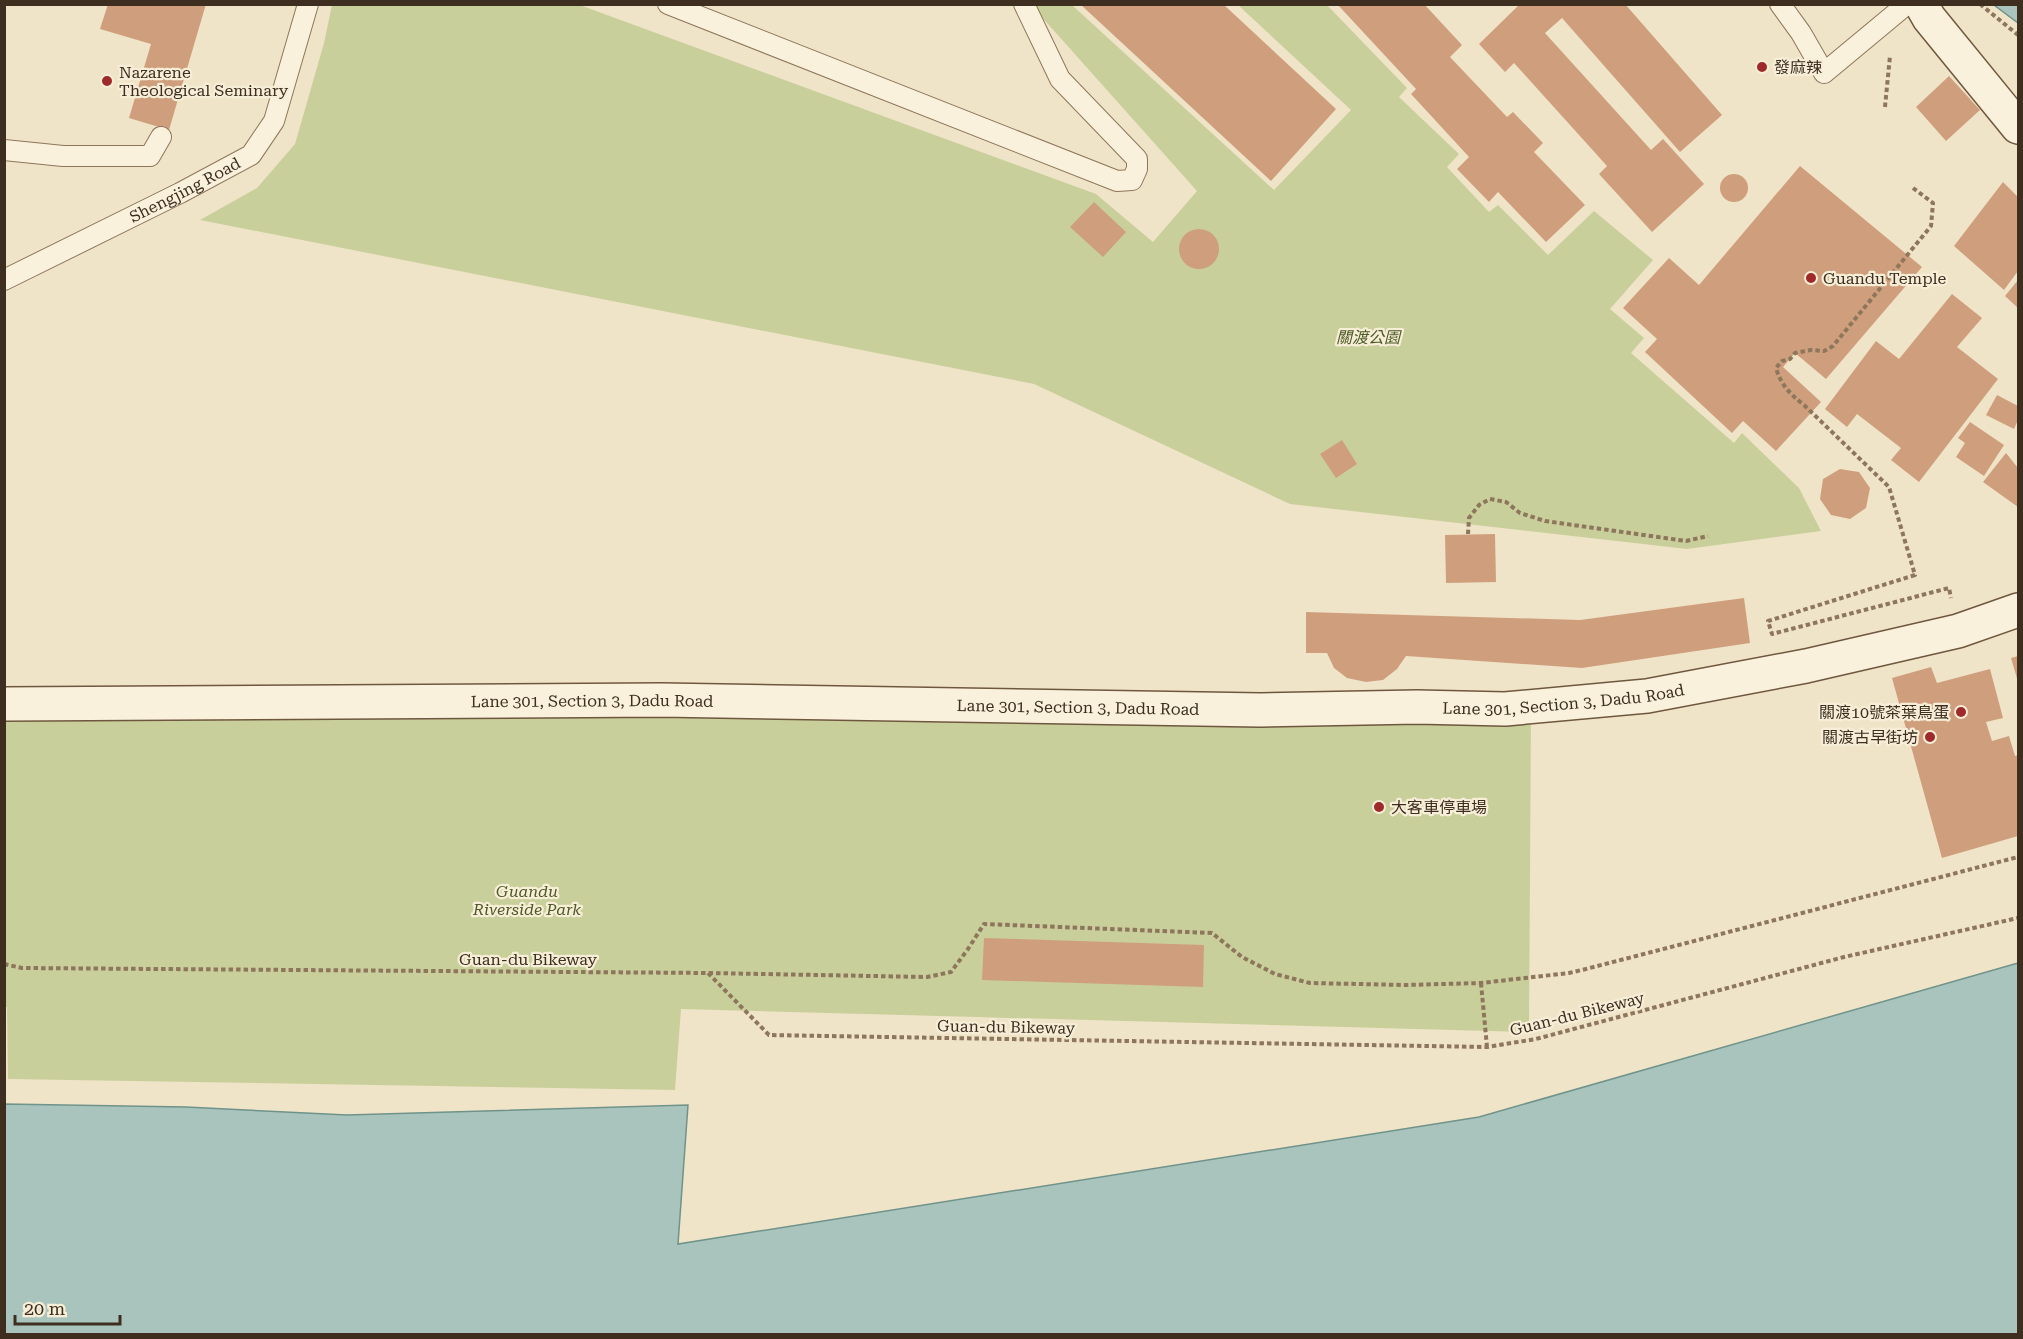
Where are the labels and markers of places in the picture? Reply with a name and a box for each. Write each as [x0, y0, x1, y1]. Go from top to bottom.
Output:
place label: 發麻辣 [1774, 58, 1822, 77]
marker: 發麻辣 [1755, 60, 1769, 74]
place label: Nazarene Theological Seminary [119, 63, 289, 100]
marker: Nazarene Theological Seminary [100, 74, 114, 88]
place label: Guandu Temple [1823, 269, 1947, 288]
marker: Guandu Temple [1804, 271, 1818, 285]
place label: 關渡10號茶葉鳥蛋 [1819, 703, 1949, 722]
marker: 關渡10號茶葉鳥蛋 [1954, 705, 1968, 719]
place label: 關渡古早街坊 [1822, 728, 1918, 747]
marker: 關渡古早街坊 [1923, 730, 1937, 744]
place label: 大客車停車場 [1391, 798, 1487, 817]
marker: 大客車停車場 [1372, 800, 1386, 814]

